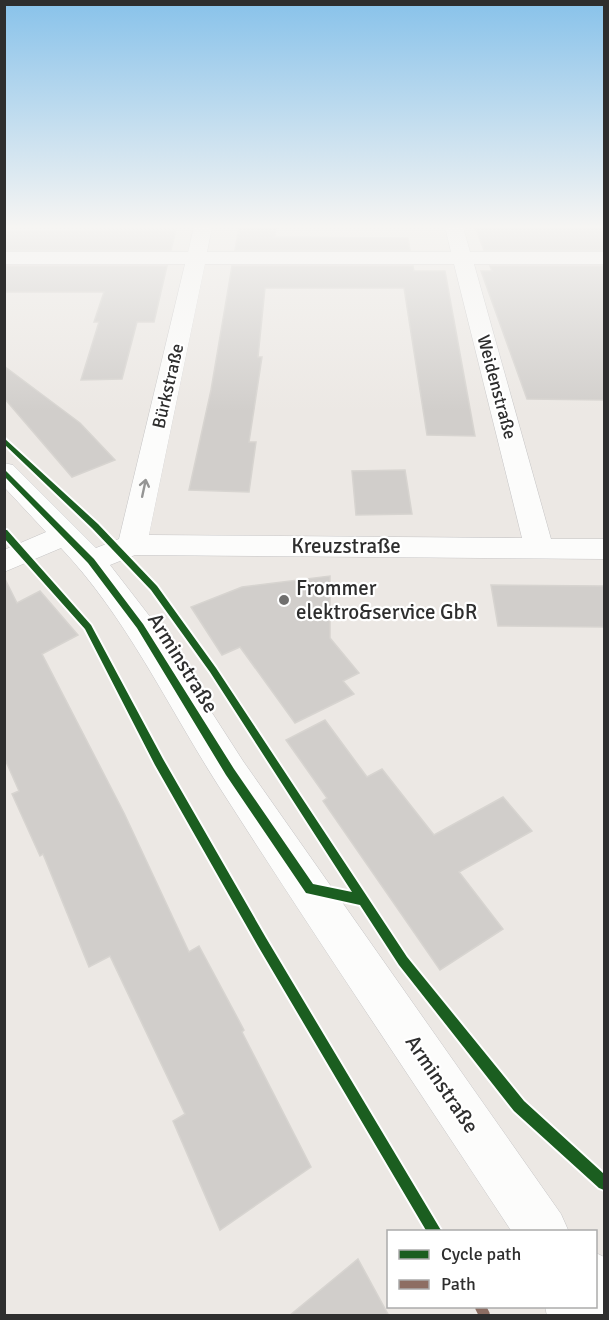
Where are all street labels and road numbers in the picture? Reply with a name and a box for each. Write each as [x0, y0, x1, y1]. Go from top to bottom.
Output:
street label: Weidenstraße [473, 332, 521, 442]
street label: Bürkstraße [148, 341, 188, 431]
street label: Kreuzstraße [291, 533, 401, 559]
street label: Arminstraße [142, 608, 224, 718]
street label: Arminstraße [400, 1030, 484, 1138]

